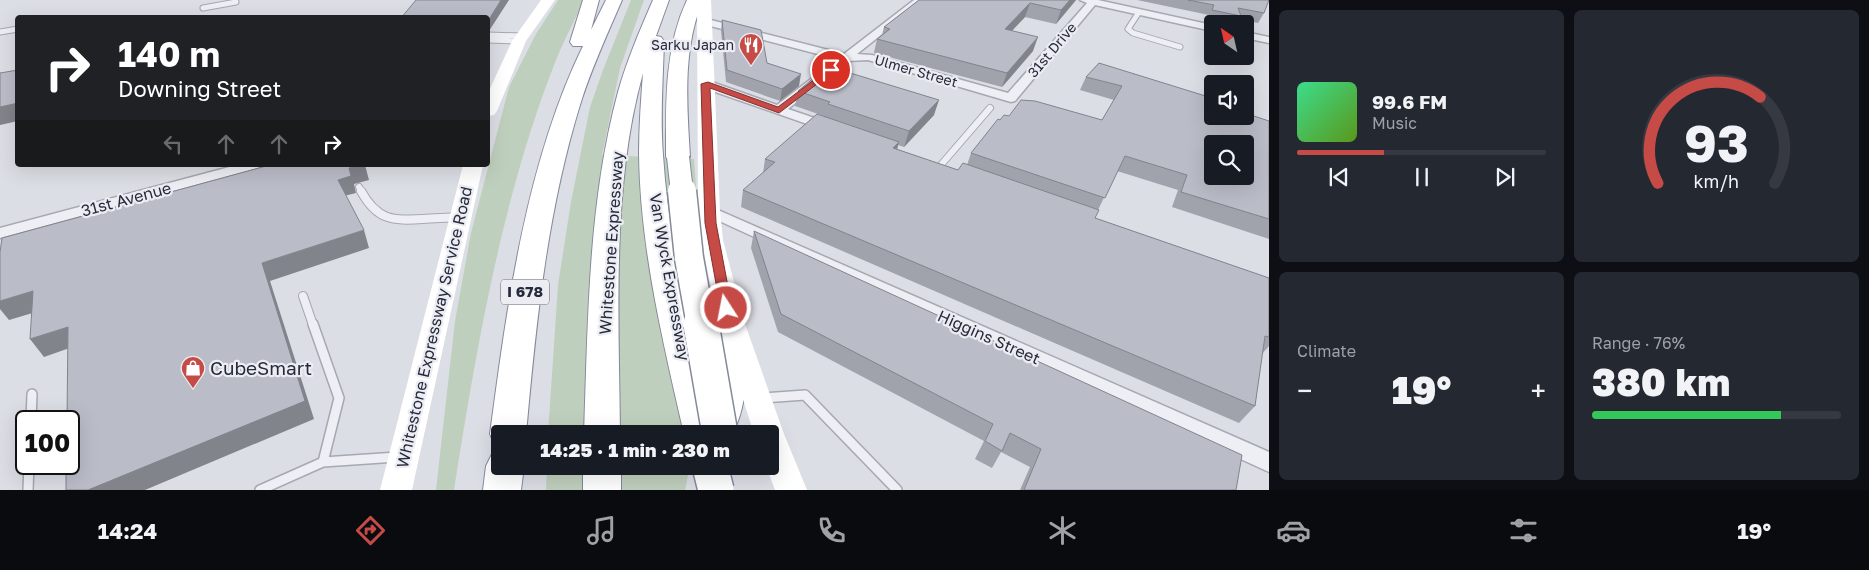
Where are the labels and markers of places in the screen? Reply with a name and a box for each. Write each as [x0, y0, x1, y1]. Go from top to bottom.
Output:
restaurant icon: Sarku Japan [738, 32, 764, 66]
place label: Sarku Japan [651, 36, 734, 53]
pin [810, 49, 852, 91]
shop icon: CubeSmart [180, 355, 206, 389]
place label: CubeSmart [210, 356, 312, 379]

